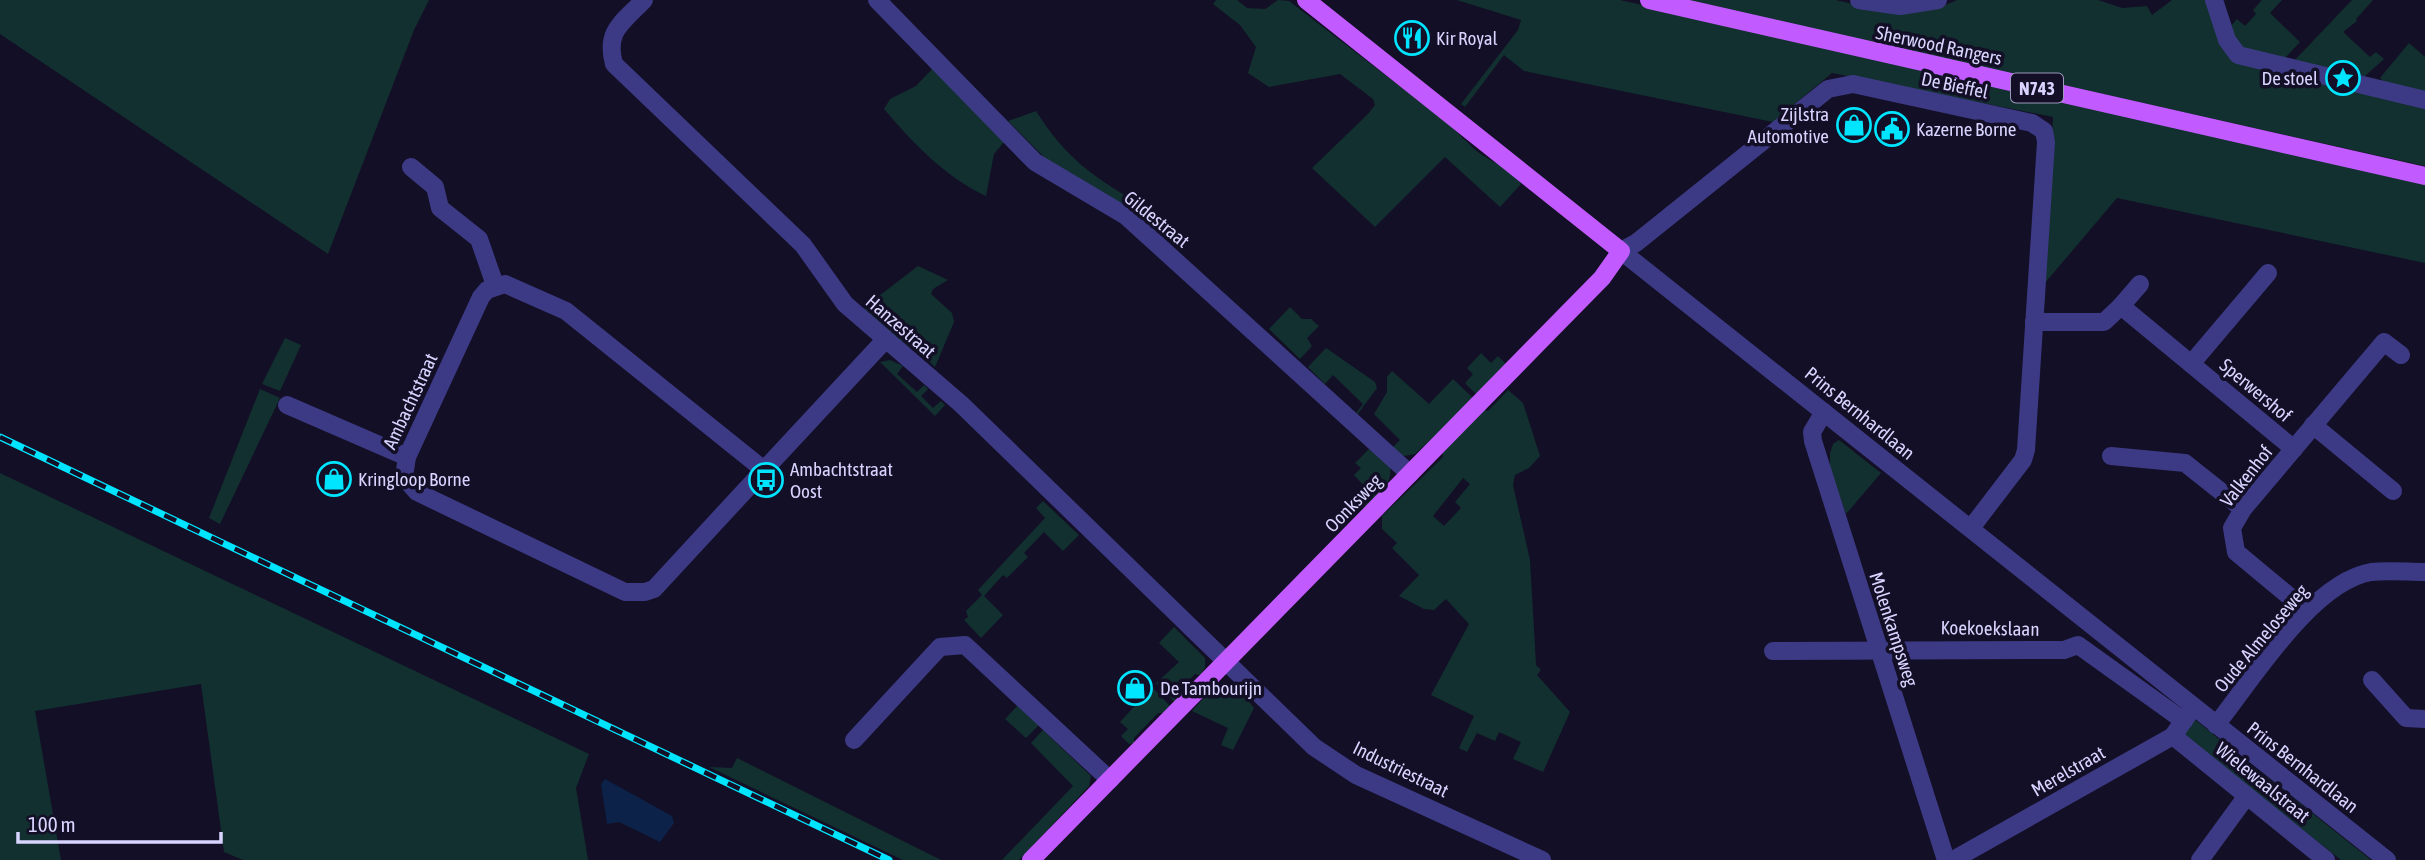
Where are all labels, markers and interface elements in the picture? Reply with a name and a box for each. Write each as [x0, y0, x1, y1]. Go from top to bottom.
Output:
restaurant icon: Kir Royal [1393, 19, 1431, 57]
street label: Sherwood Rangers [1874, 21, 2004, 69]
place label: Kir Royal [1436, 27, 1498, 49]
place icon: De stoel [2324, 59, 2362, 97]
street label: De Bieffel [1920, 67, 1990, 103]
place label: De stoel [2262, 67, 2318, 89]
road number: N743 [2011, 74, 2063, 102]
place label: Zijlstra Automotive [1748, 103, 1829, 147]
shop icon: Zijlstra Automotive [1835, 106, 1873, 144]
public building icon: Kazerne Borne [1873, 110, 1911, 148]
place label: Kazerne Borne [1916, 118, 2016, 140]
street label: Gildestraat [1120, 186, 1194, 252]
street label: Hanzestraat [862, 290, 940, 362]
street label: Ambachtstraat [378, 350, 442, 452]
street label: Sperwershof [2216, 354, 2296, 426]
street label: Prins Bernhardlaan [1801, 362, 1919, 464]
street label: Valkenhof [2215, 441, 2277, 511]
place label: Ambachtstraat Oost [790, 458, 893, 502]
shop icon: Kringloop Borne [315, 460, 353, 498]
bus stop icon: Ambachtstraat Oost [747, 461, 785, 499]
place label: Kringloop Borne [358, 468, 470, 490]
street label: Oonksweg [1320, 469, 1387, 537]
street label: Molenkampsweg [1865, 569, 1923, 690]
street label: Oude Almeloseweg [2209, 579, 2313, 696]
street label: Koekoekslaan [1940, 616, 2040, 640]
shop icon: De Tambourijn [1116, 669, 1154, 707]
place label: De Tambourijn [1160, 677, 1262, 699]
street label: Prins Bernhardlaan [2243, 717, 2363, 817]
street label: Industriestraat [1350, 736, 1452, 802]
street label: Wielewaalstraat [2212, 737, 2314, 827]
street label: Merelstraat [2027, 741, 2109, 801]
scale bar [18, 800, 220, 844]
text: 100 m [28, 812, 76, 836]

